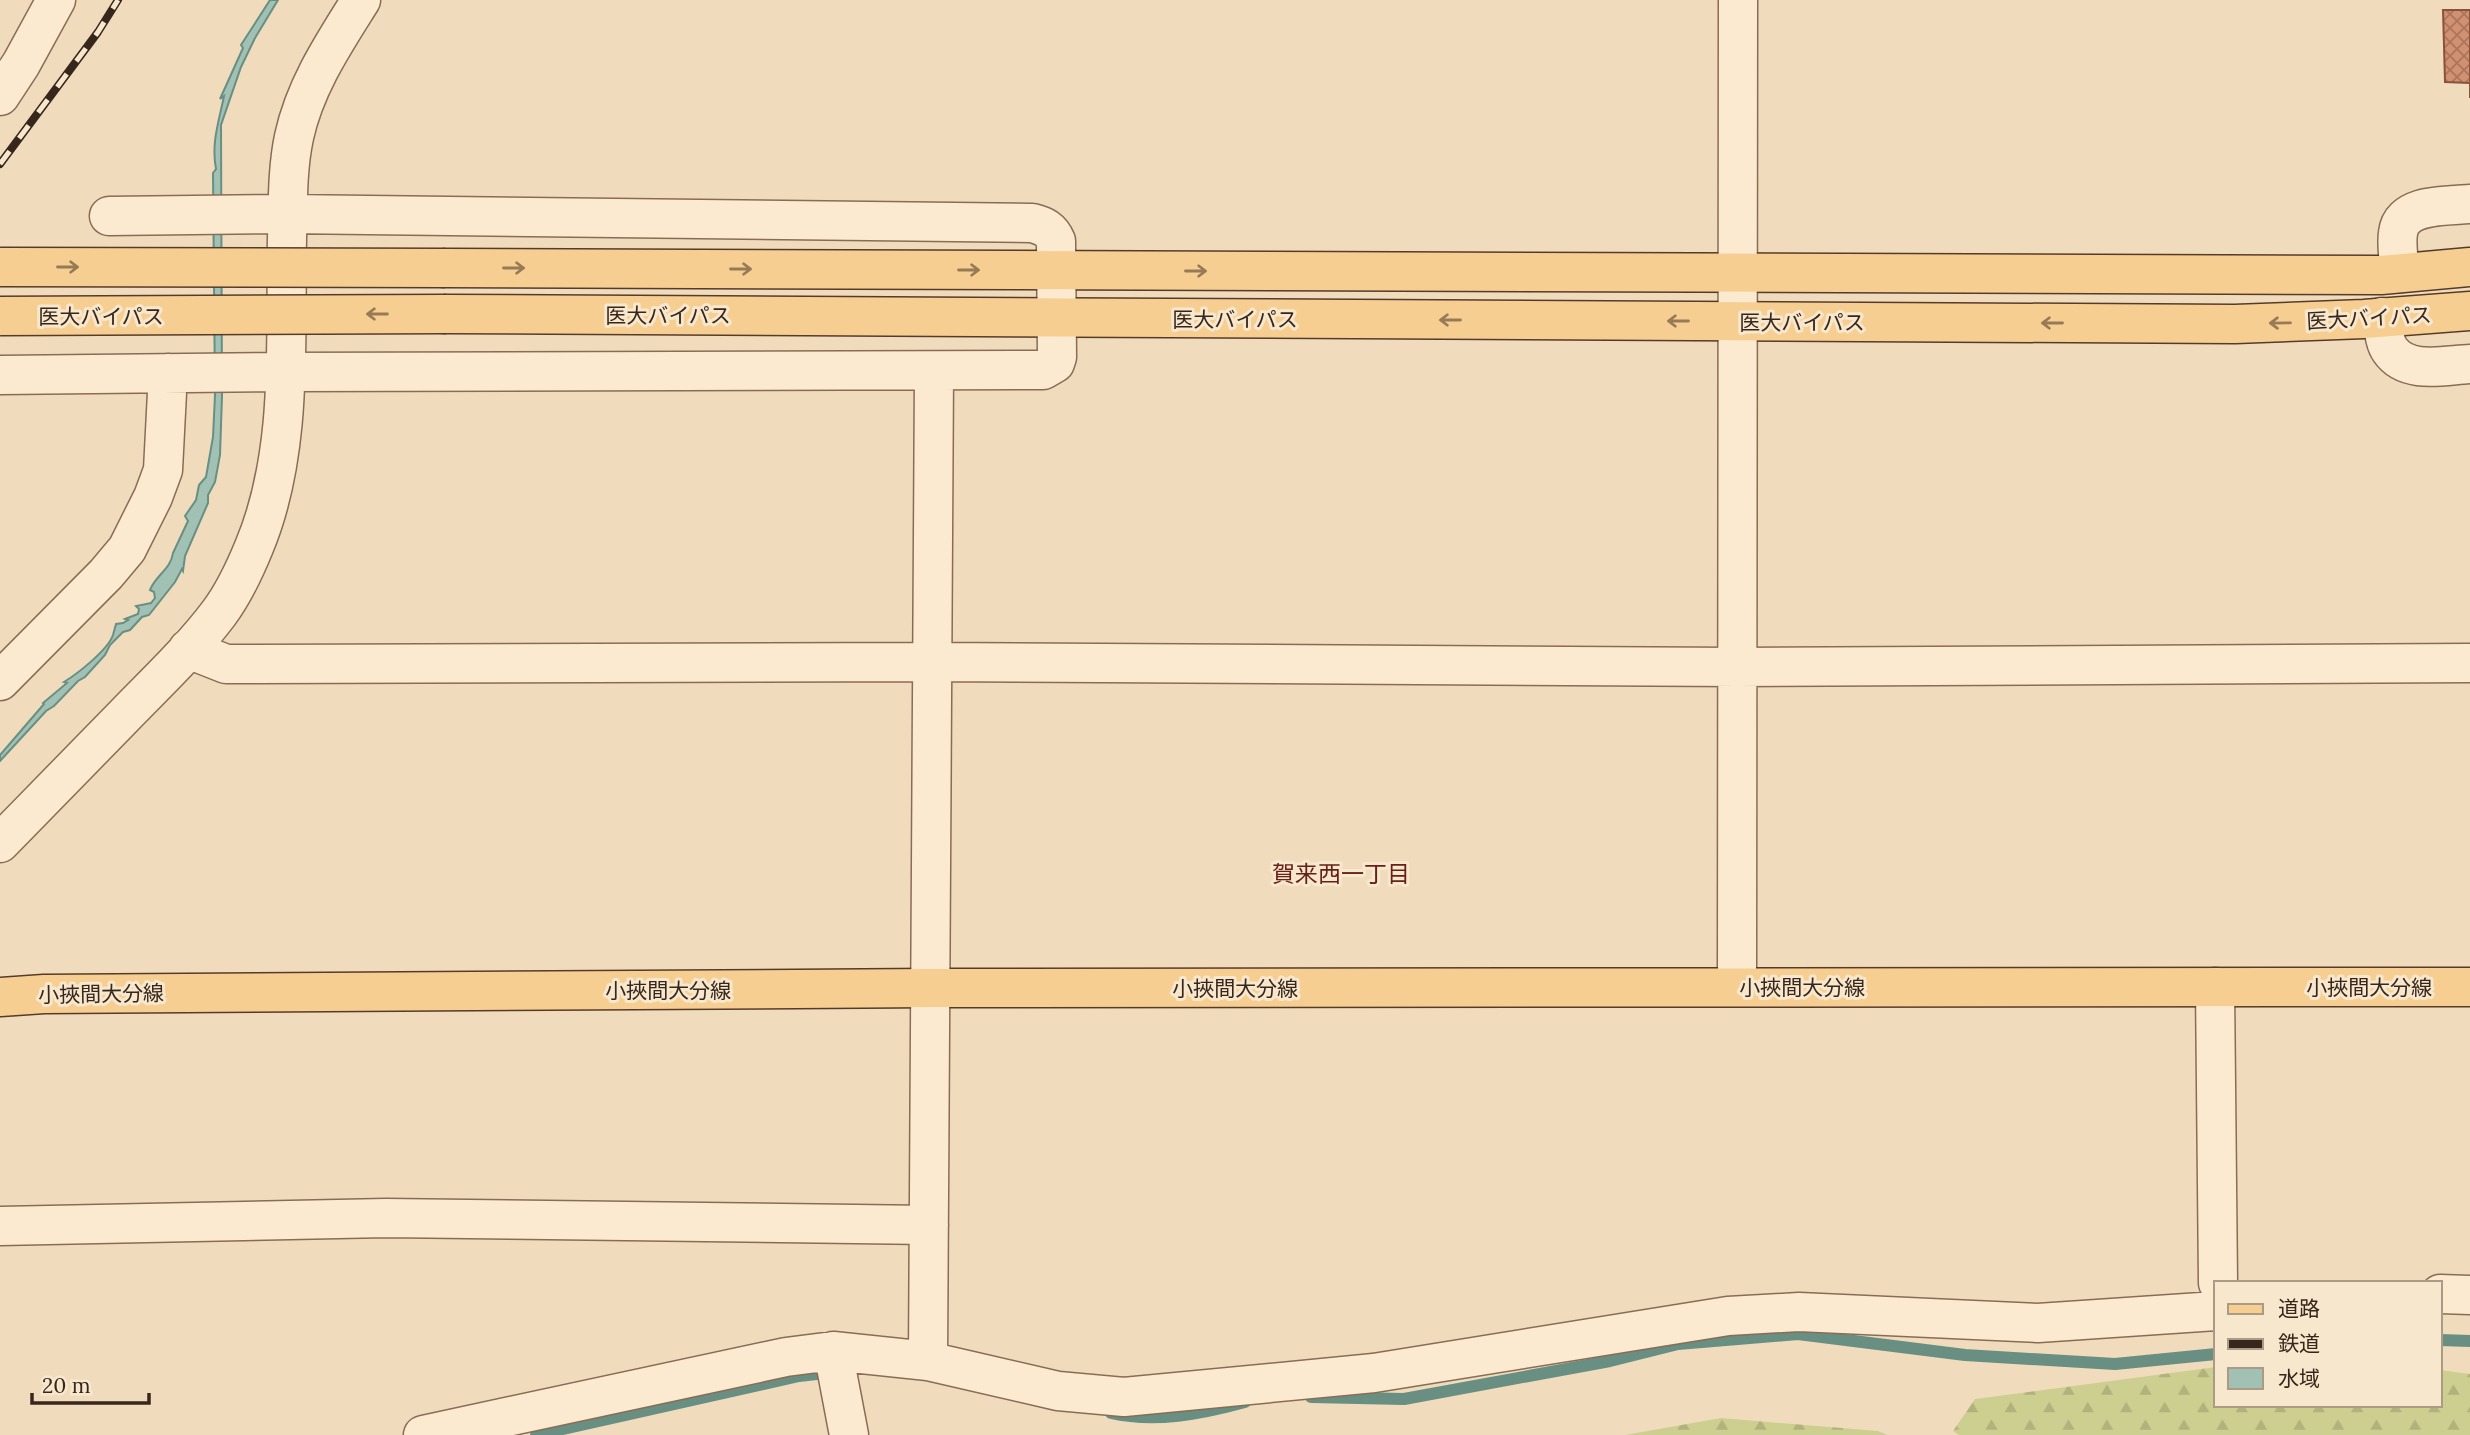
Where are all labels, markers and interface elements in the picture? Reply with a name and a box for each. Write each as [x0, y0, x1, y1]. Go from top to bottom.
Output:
one-way arrow [56, 260, 79, 274]
one-way arrow [502, 261, 525, 275]
one-way arrow [729, 262, 752, 276]
one-way arrow [957, 263, 980, 277]
one-way arrow [1184, 264, 1207, 278]
street label: 医大バイパス [2306, 301, 2432, 335]
street label: 医大バイパス [605, 302, 731, 329]
street label: 医大バイパス [38, 303, 164, 330]
street label: 医大バイパス [1172, 306, 1298, 333]
one-way arrow [366, 307, 389, 321]
street label: 医大バイパス [1739, 309, 1865, 336]
one-way arrow [1439, 313, 1462, 327]
one-way arrow [1666, 314, 1689, 328]
one-way arrow [2041, 316, 2064, 330]
one-way arrow [2268, 316, 2291, 329]
district label: 賀来西一丁目 [1272, 859, 1410, 888]
street label: 小挾間大分線 [1739, 974, 1865, 1001]
street label: 小挾間大分線 [2306, 974, 2432, 1001]
street label: 小挾間大分線 [1172, 975, 1298, 1002]
street label: 小挾間大分線 [605, 977, 731, 1004]
street label: 小挾間大分線 [38, 979, 164, 1009]
legend [2214, 1281, 2442, 1407]
text: 道路 [2278, 1295, 2320, 1322]
text: 鉄道 [2278, 1330, 2320, 1357]
scale bar [32, 1362, 149, 1406]
text: 水域 [2278, 1365, 2320, 1392]
text: 20 m [42, 1372, 91, 1399]

